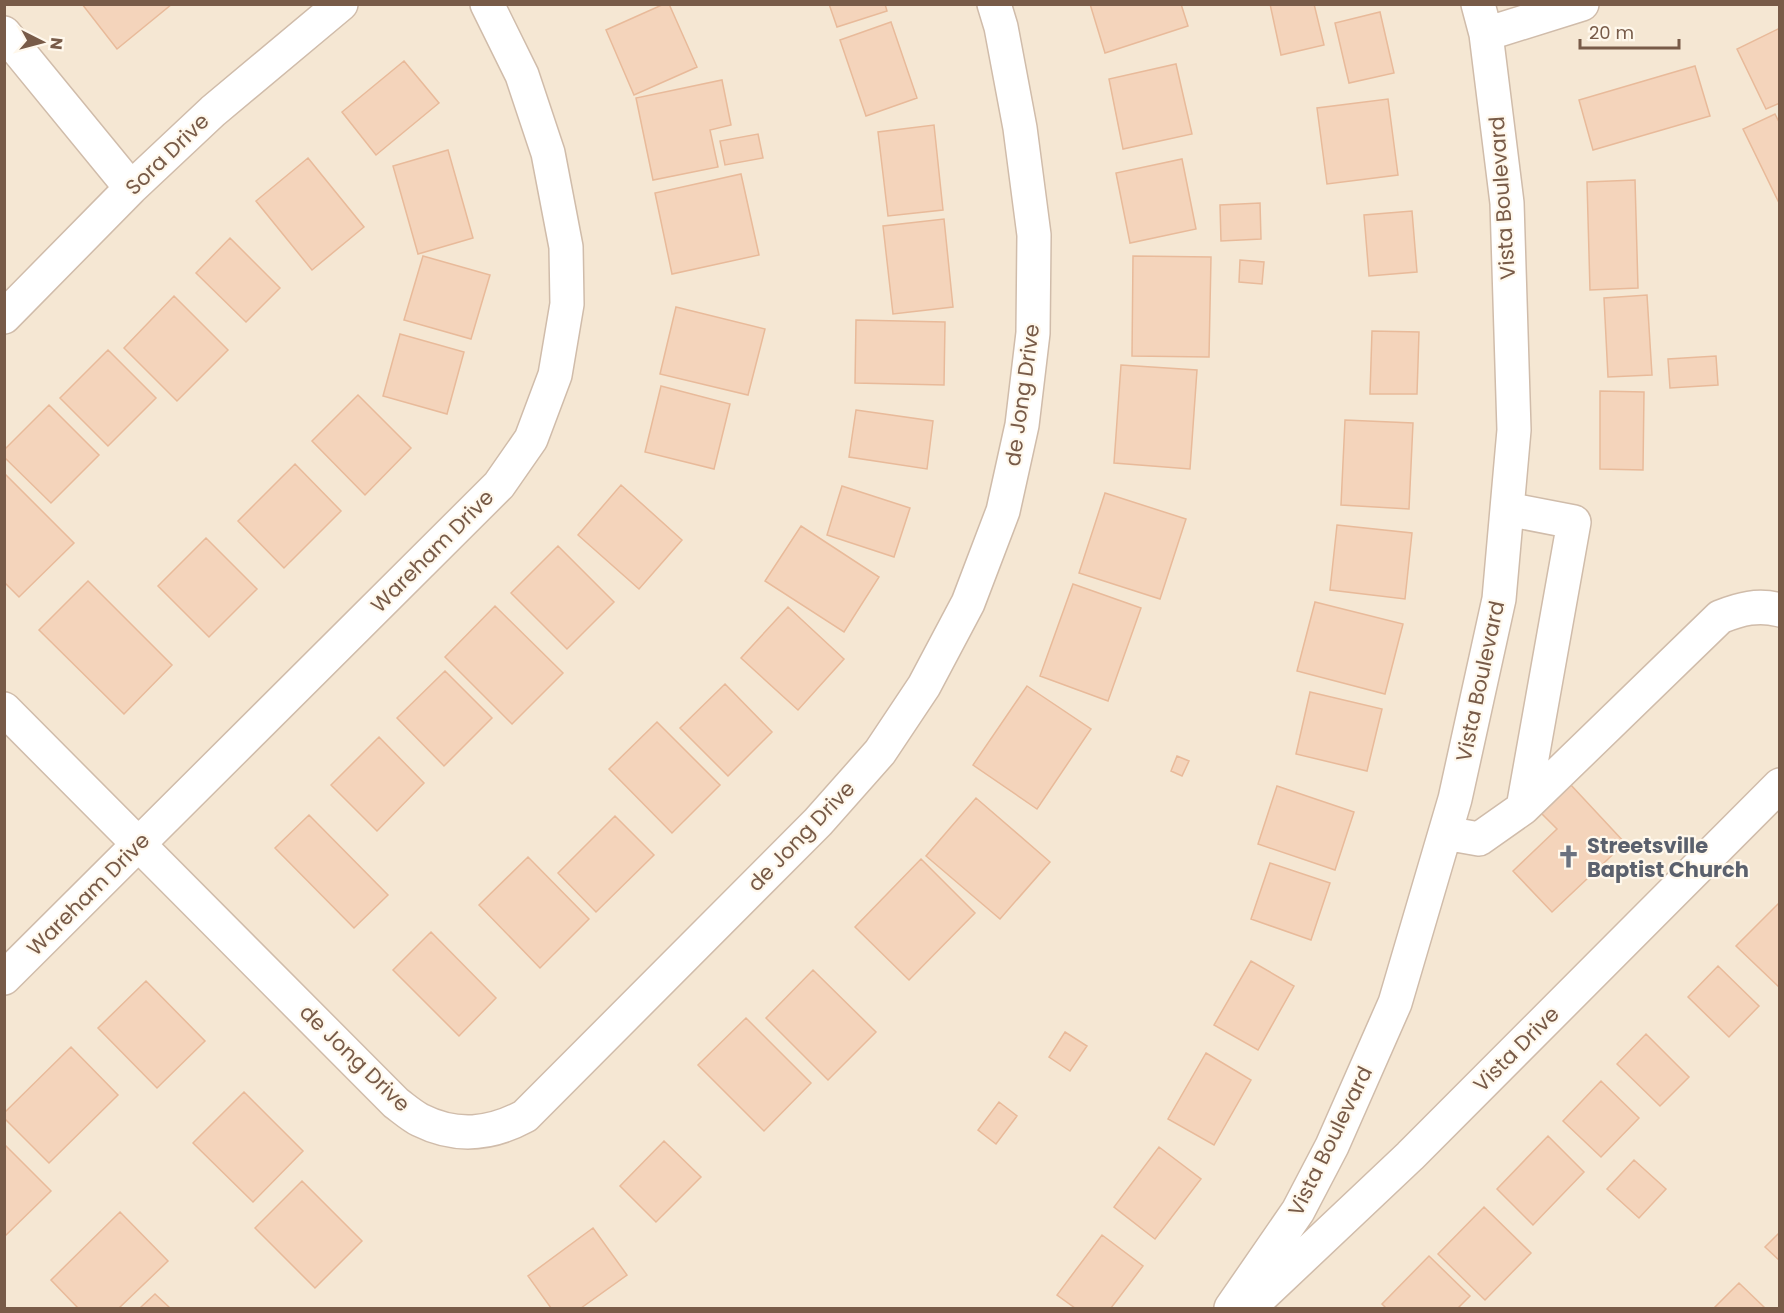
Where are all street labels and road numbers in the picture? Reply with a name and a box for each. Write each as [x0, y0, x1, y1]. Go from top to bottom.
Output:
street label: Sora Drive [119, 107, 215, 201]
street label: Vista Boulevard [1482, 115, 1522, 281]
street label: de Jong Drive [998, 322, 1046, 468]
street label: Wareham Drive [364, 483, 500, 619]
street label: Vista Boulevard [1449, 598, 1511, 764]
street label: de Jong Drive [741, 774, 861, 898]
street label: Wareham Drive [20, 826, 156, 962]
street label: de Jong Drive [293, 998, 417, 1118]
street label: Vista Drive [1467, 1000, 1565, 1098]
street label: Vista Boulevard [1281, 1061, 1379, 1221]

